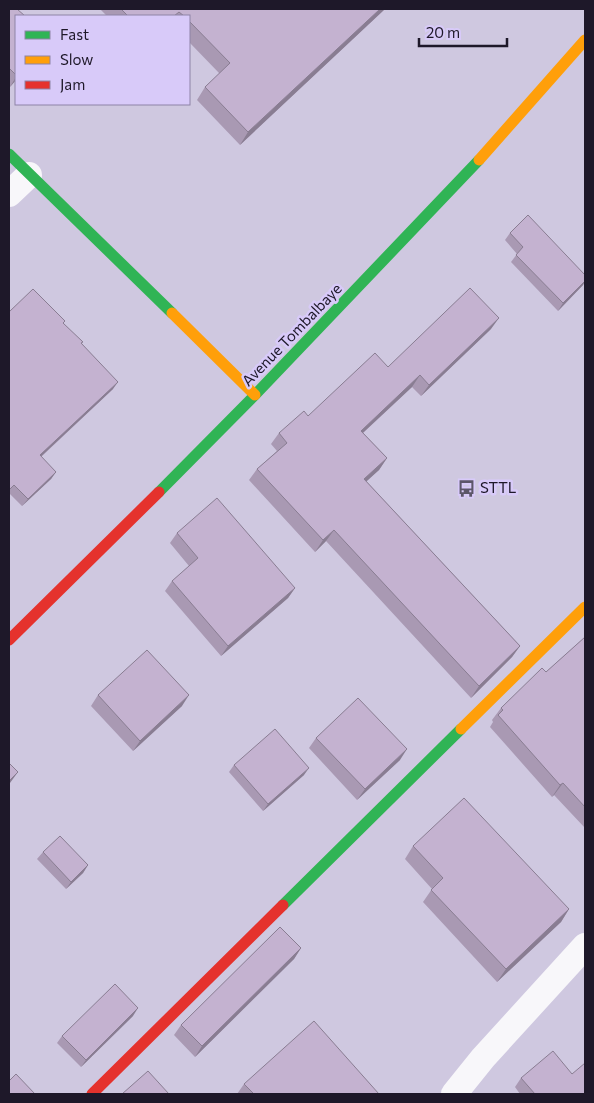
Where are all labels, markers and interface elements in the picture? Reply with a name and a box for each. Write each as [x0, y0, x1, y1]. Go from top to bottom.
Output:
legend [15, 15, 190, 105]
scale bar [419, 15, 506, 47]
text: 20 m [426, 23, 460, 41]
text: Fast [60, 25, 89, 43]
text: Slow [60, 50, 93, 68]
text: Jam [60, 75, 85, 93]
street label: Avenue Tombalbaye [238, 279, 345, 389]
bus stop icon: STTL [456, 478, 476, 498]
place label: STTL [480, 478, 517, 496]

